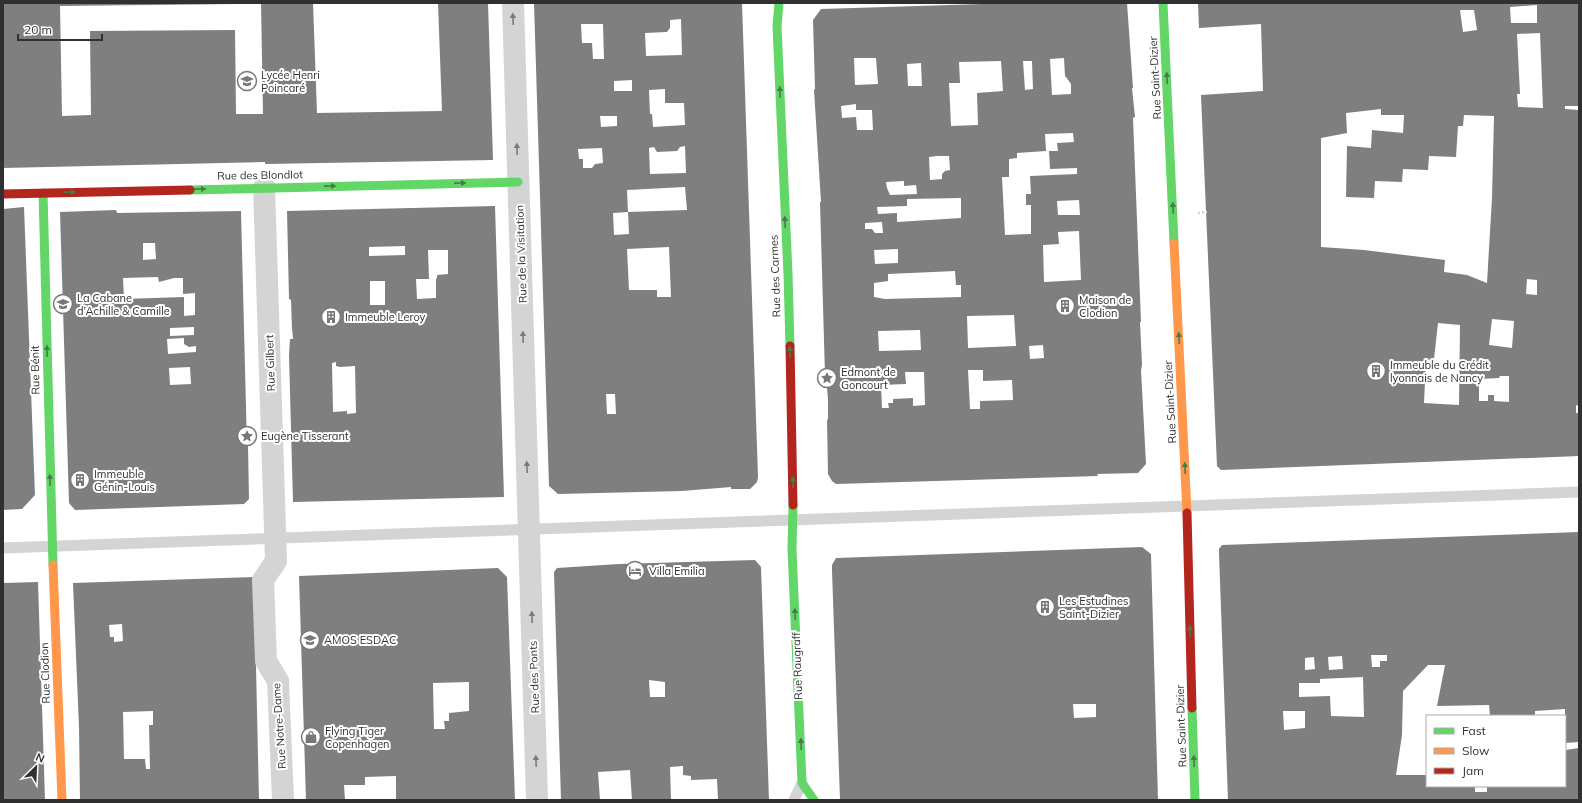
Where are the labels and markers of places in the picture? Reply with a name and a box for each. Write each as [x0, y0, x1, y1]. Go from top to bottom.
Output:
place label: Lycée Henri Poincaré [261, 68, 320, 95]
school or university icon: Lycée Henri Poincaré [236, 70, 258, 92]
place label: La Cabane d’Achille & Camille [77, 291, 170, 318]
school or university icon: La Cabane d’Achille & Camille [52, 293, 74, 315]
place label: Maison de Clodion [1079, 293, 1131, 320]
building icon: Maison de Clodion [1054, 295, 1076, 317]
building icon: Immeuble Leroy [320, 306, 342, 328]
place label: Immeuble Leroy [345, 310, 426, 324]
place label: Immeuble du Crédit lyonnais de Nancy [1390, 358, 1489, 385]
building icon: Immeuble du Crédit lyonnais de Nancy [1365, 360, 1387, 382]
place label: Edmont de Goncourt [841, 365, 896, 392]
place icon: Edmont de Goncourt [816, 367, 838, 389]
place icon: Eugène Tisserant [236, 425, 258, 447]
place label: Eugène Tisserant [261, 429, 349, 443]
place label: Immeuble Génin-Louis [94, 467, 155, 494]
building icon: Immeuble Génin-Louis [69, 469, 91, 491]
hotel icon: Villa Emilia [624, 560, 646, 582]
place label: Villa Emilia [649, 564, 705, 578]
place label: Les Estudines Saint-Dizier [1059, 594, 1128, 621]
building icon: Les Estudines Saint-Dizier [1034, 596, 1056, 618]
school or university icon: AMOS ESDAC [299, 629, 321, 651]
place label: AMOS ESDAC [324, 633, 397, 647]
place label: Flying Tiger Copenhagen [325, 724, 390, 751]
shop icon: Flying Tiger Copenhagen [300, 726, 322, 748]

